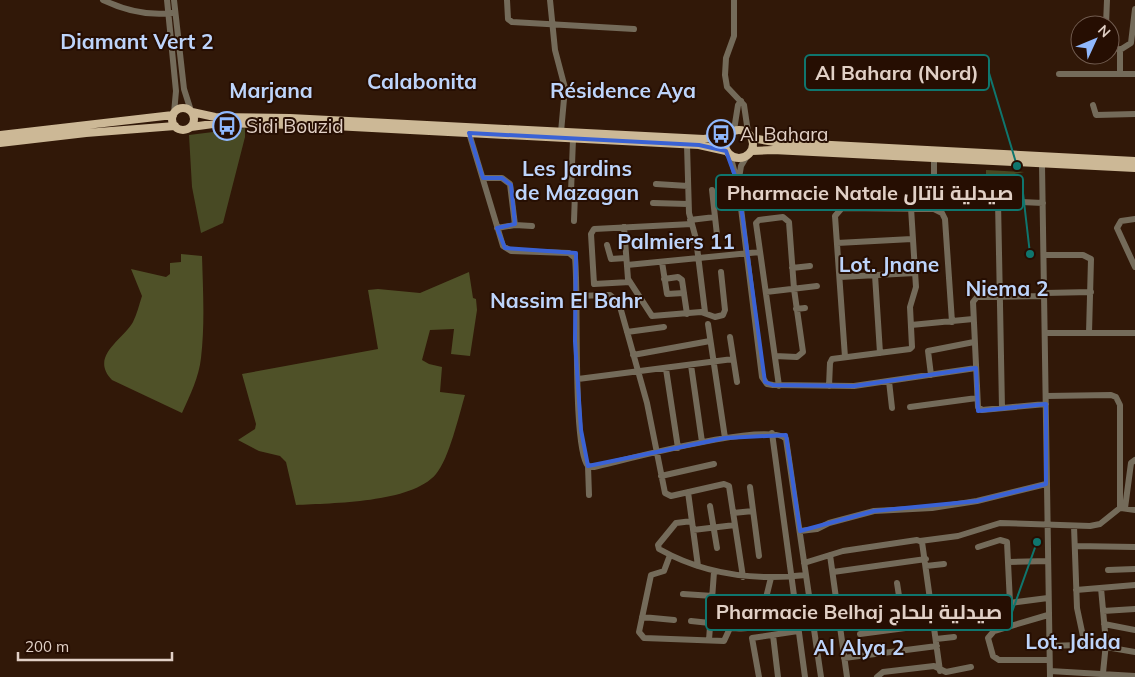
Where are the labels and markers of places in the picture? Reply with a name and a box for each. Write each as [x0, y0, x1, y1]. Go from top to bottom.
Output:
callout: Al Bahara (Nord) [805, 55, 989, 90]
bus stop icon: Sidi Bouzid [212, 111, 242, 141]
place label: Sidi Bouzid [246, 114, 344, 138]
bus stop icon: Al Bahara [706, 119, 736, 149]
place label: Al Bahara [740, 122, 829, 146]
callout: Pharmacie Natale صيدلية ناتال [716, 175, 1023, 210]
callout: Pharmacie Belhaj صيدلية بلحاج [706, 595, 1012, 630]

